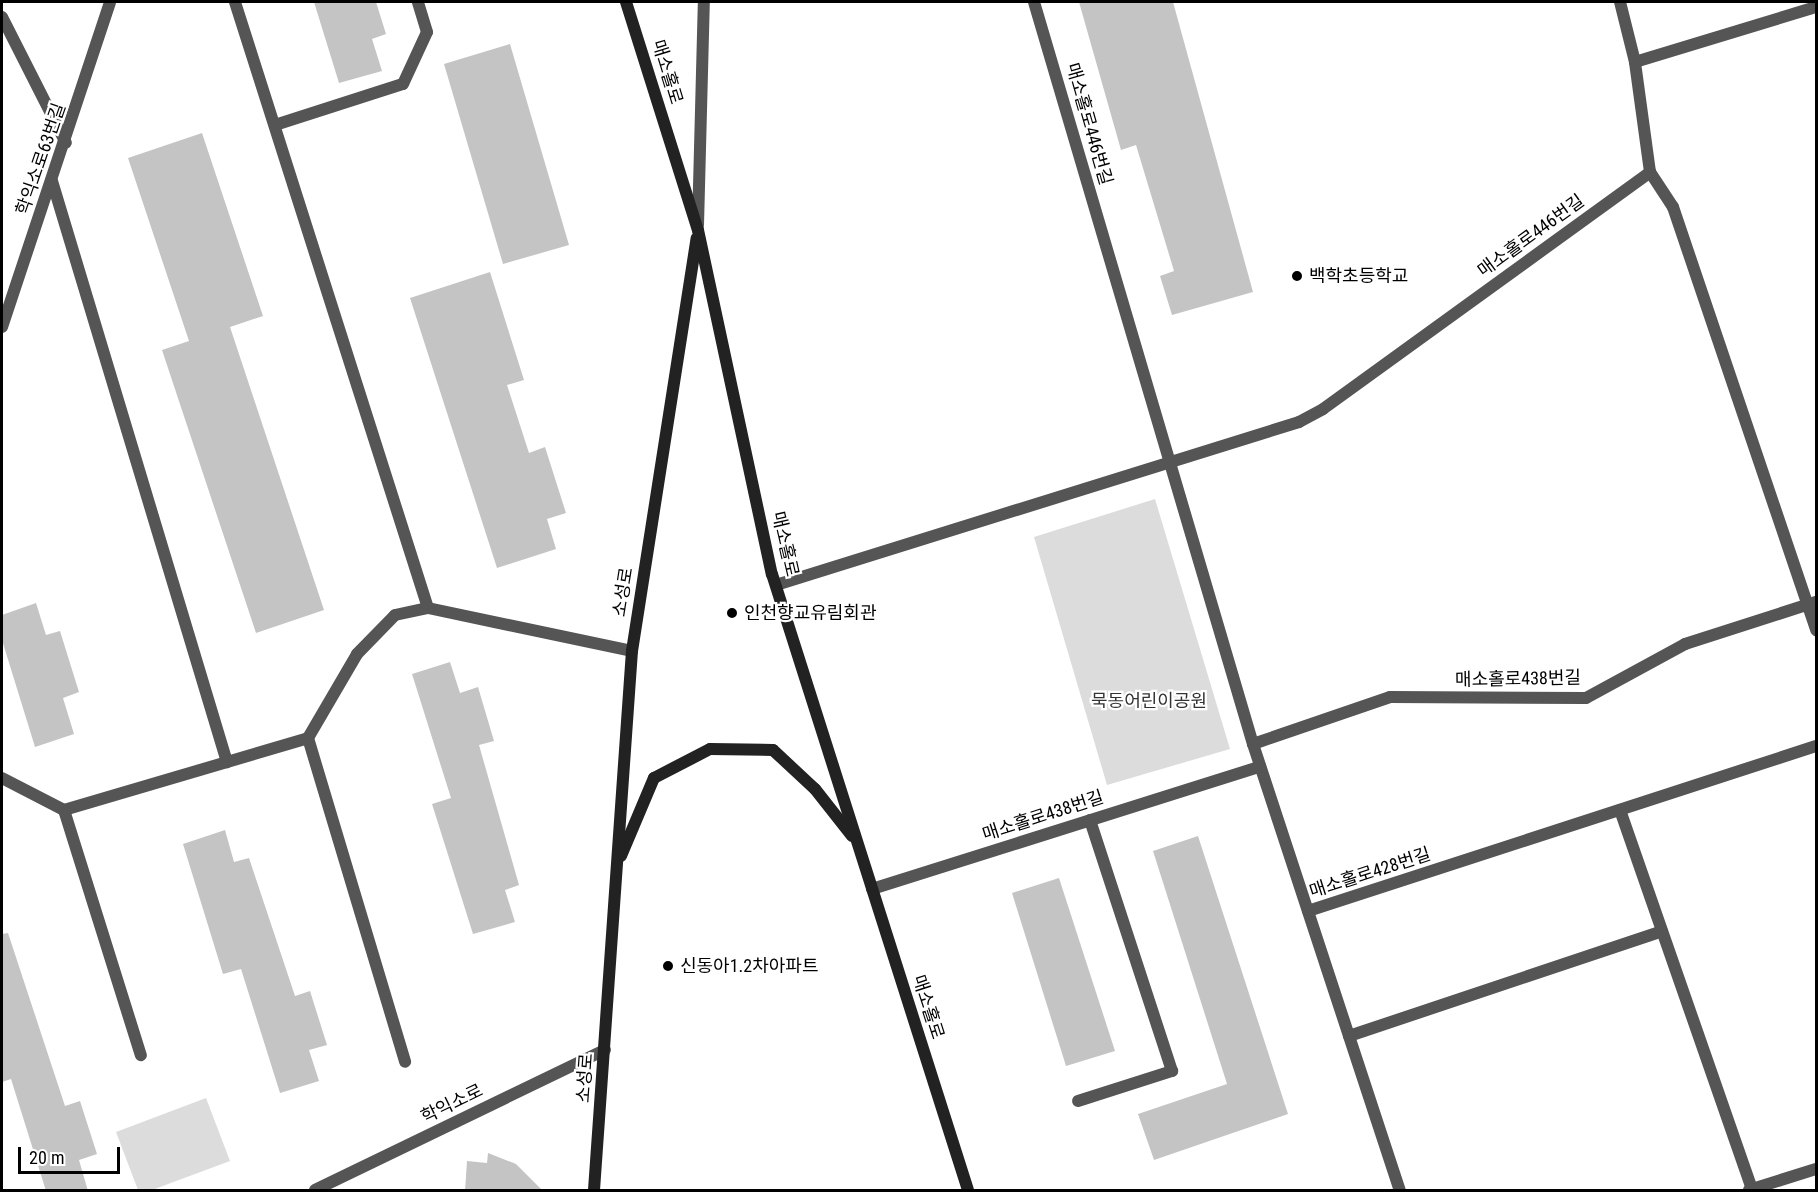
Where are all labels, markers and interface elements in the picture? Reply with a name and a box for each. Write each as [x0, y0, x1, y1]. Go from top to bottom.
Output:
street label: 매소홀로 [647, 37, 687, 107]
street label: 매소홀로446번길 [1061, 60, 1117, 188]
street label: 학익소로63번길 [12, 100, 70, 218]
street label: 매소홀로446번길 [1474, 190, 1588, 282]
place label: 백학초등학교 [1309, 265, 1408, 287]
marker: 백학초등학교 [1290, 269, 1304, 283]
street label: 매소홀로 [767, 509, 803, 579]
street label: 소성로 [608, 566, 638, 618]
place label: 인천향교유림회관 [744, 602, 876, 624]
marker: 인천향교유림회관 [725, 606, 739, 620]
street label: 매소홀로438번길 [1455, 667, 1581, 691]
park label: 묵동어린이공원 [1091, 690, 1207, 712]
street label: 매소홀로438번길 [980, 786, 1106, 846]
street label: 매소홀로428번길 [1307, 843, 1433, 903]
place label: 신동아1.2차아파트 [680, 955, 818, 977]
marker: 신동아1.2차아파트 [661, 959, 675, 973]
street label: 매소홀로 [907, 972, 949, 1042]
street label: 소성로 [572, 1052, 598, 1104]
street label: 학익소로 [417, 1080, 487, 1128]
scale bar [21, 1135, 123, 1173]
text: 20 m [29, 1147, 64, 1168]

